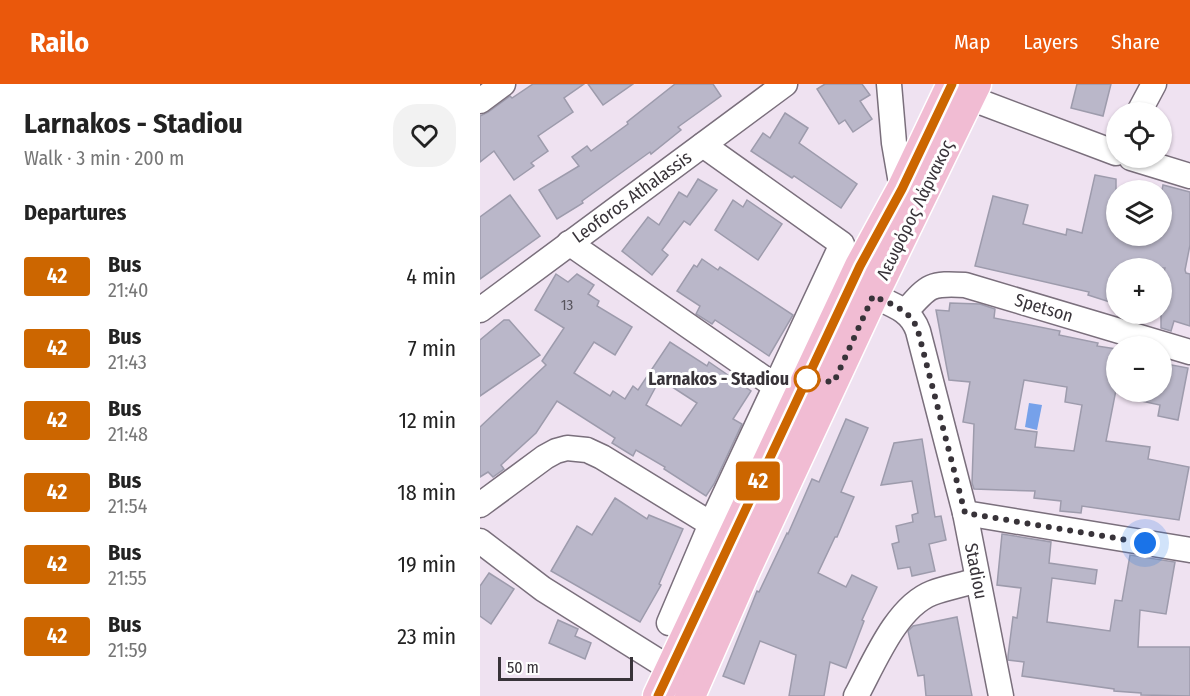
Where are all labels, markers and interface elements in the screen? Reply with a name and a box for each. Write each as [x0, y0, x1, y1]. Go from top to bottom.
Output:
text: Railo [30, 26, 89, 59]
text: Map [954, 29, 990, 55]
text: Layers [1023, 29, 1078, 55]
text: Share [1111, 29, 1160, 55]
map controls [1106, 102, 1172, 402]
button: locate [1106, 102, 1172, 168]
button: heart [393, 104, 456, 167]
text: Larnakos - Stadiou [24, 107, 243, 140]
street label: Λεωφόρος Λάρνακος [872, 136, 959, 284]
text: Walk · 3 min · 200 m [24, 146, 184, 170]
street label: Leoforos Athalassis [568, 146, 696, 248]
button: layers [1106, 180, 1172, 246]
text: Departures [24, 199, 126, 226]
text: Bus [108, 251, 141, 278]
button: + [1106, 258, 1172, 324]
text: 42 [47, 263, 67, 289]
text: 4 min [406, 263, 456, 290]
text: 21:40 [108, 278, 148, 302]
street label: Spetson [1012, 289, 1076, 327]
house number: 13 [561, 296, 574, 314]
text: Bus [108, 323, 141, 350]
text: 42 [47, 335, 67, 361]
text: 7 min [408, 335, 456, 362]
button: − [1106, 336, 1172, 402]
text: 21:43 [108, 350, 147, 374]
marker: Larnakos - Stadiou [794, 366, 820, 392]
place label: Larnakos - Stadiou [648, 368, 789, 390]
text: Bus [108, 395, 141, 422]
text: 42 [47, 407, 67, 433]
text: 12 min [398, 407, 456, 434]
text: 21:48 [108, 422, 148, 446]
line badge: 42 [731, 462, 785, 500]
text: Bus [108, 467, 141, 494]
text: 42 [748, 468, 768, 494]
text: 42 [47, 479, 67, 505]
text: 18 min [397, 479, 456, 506]
text: 21:54 [108, 494, 147, 518]
your location [1130, 528, 1160, 558]
text: Bus [108, 539, 141, 566]
street label: Stadiou [960, 541, 992, 601]
text: 42 [47, 551, 67, 577]
text: 19 min [398, 551, 456, 578]
text: 21:55 [108, 566, 147, 590]
text: Bus [108, 611, 141, 638]
text: 42 [47, 623, 67, 649]
text: 23 min [397, 623, 456, 650]
text: 21:59 [108, 638, 147, 662]
scale bar [498, 654, 633, 682]
text: 50 m [507, 658, 539, 677]

